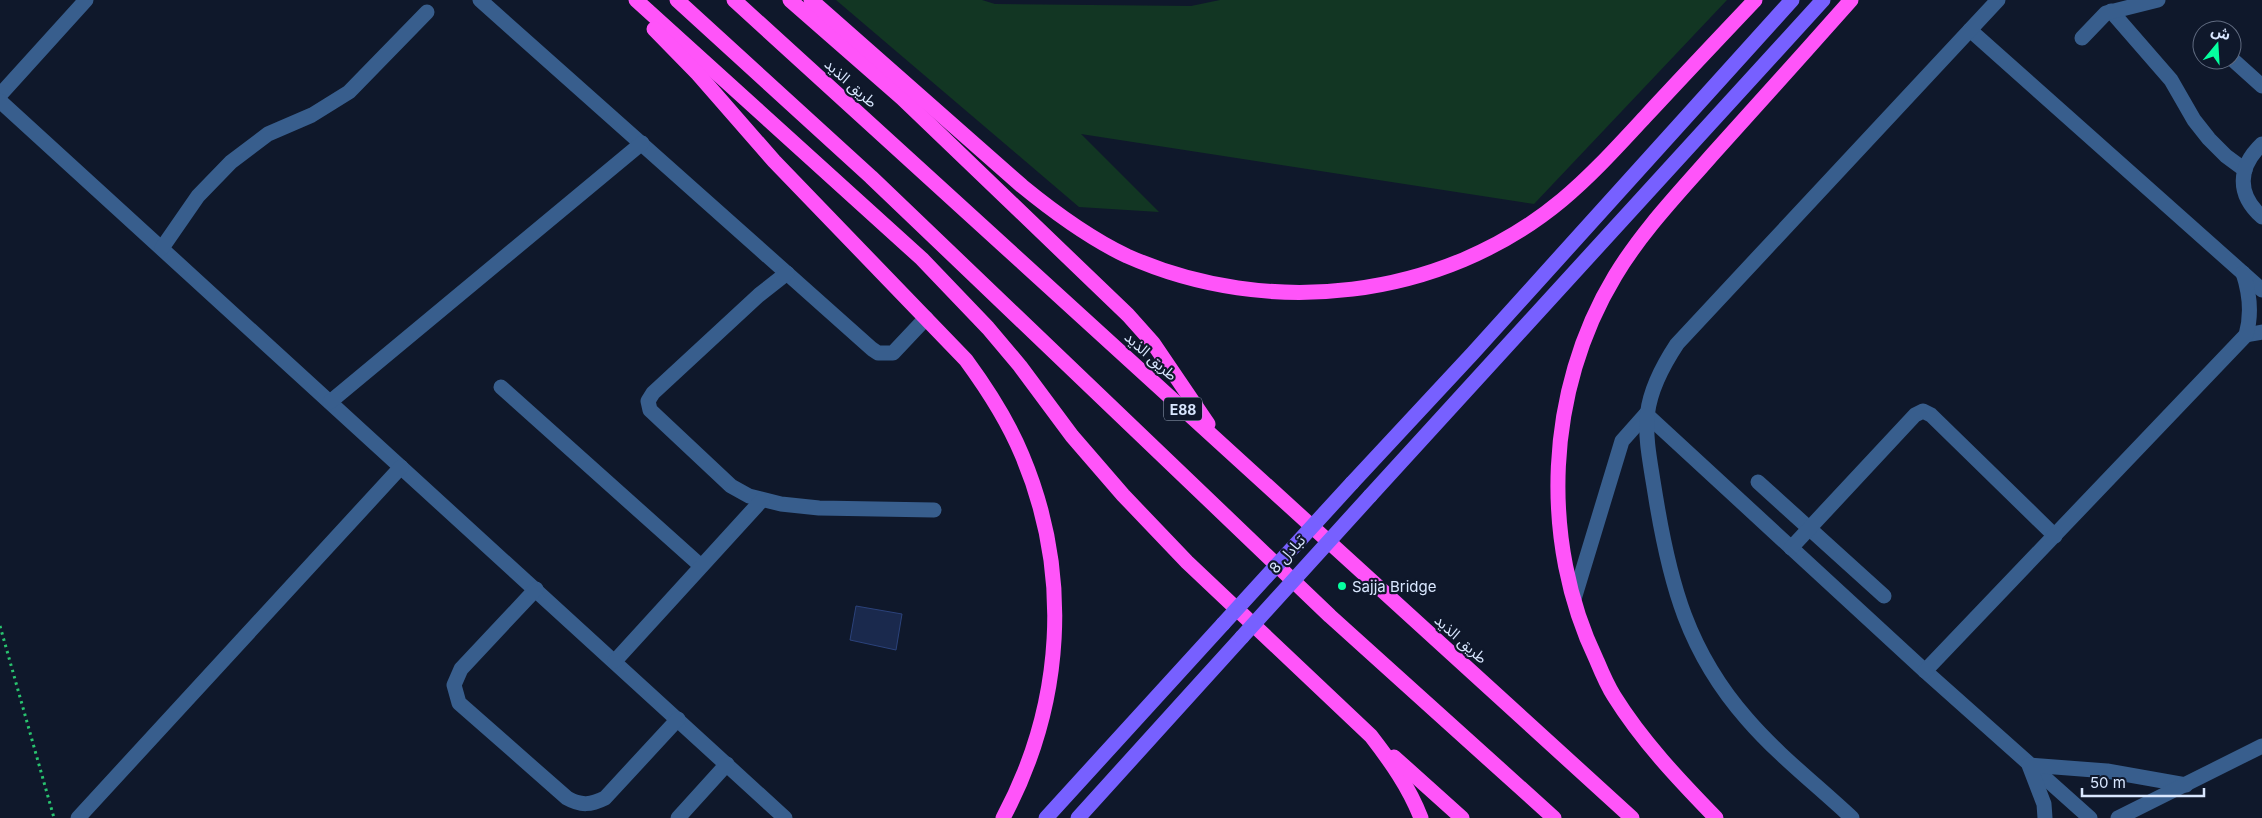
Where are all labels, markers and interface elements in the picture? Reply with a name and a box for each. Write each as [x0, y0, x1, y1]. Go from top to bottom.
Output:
north arrow [2192, 20, 2242, 70]
text: ش [2209, 21, 2233, 43]
street label: طريق الذيد [820, 54, 881, 112]
street label: طريق الذيد [1120, 327, 1181, 385]
road number: E88 [1164, 398, 1202, 420]
street label: تبادل 8 [1265, 531, 1309, 577]
place label: Sajja Bridge [1352, 577, 1436, 596]
marker: Sajja Bridge [1336, 580, 1348, 592]
street label: طريق الذيد [1430, 610, 1491, 668]
scale bar [2082, 766, 2204, 798]
text: 50 m [2090, 773, 2126, 792]

